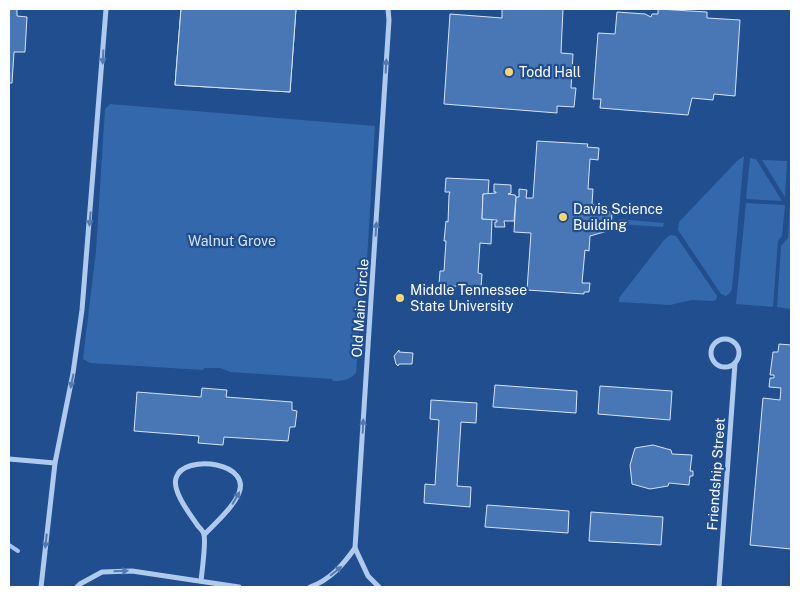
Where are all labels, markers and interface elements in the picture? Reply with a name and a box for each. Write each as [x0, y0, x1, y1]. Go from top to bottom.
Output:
one-way arrow [98, 50, 106, 66]
one-way arrow [383, 58, 391, 74]
place label: Todd Hall [519, 64, 581, 80]
marker: Todd Hall [503, 66, 515, 78]
place label: Davis Science Building [573, 201, 663, 233]
marker: Davis Science Building [557, 211, 569, 223]
one-way arrow [86, 212, 94, 228]
one-way arrow [373, 220, 381, 236]
park label: Walnut Grove [188, 233, 276, 249]
street label: Old Main Circle [349, 258, 371, 358]
place label: Middle Tennessee State University [410, 282, 527, 314]
marker: Middle Tennessee State University [394, 292, 406, 304]
one-way arrow [67, 373, 75, 389]
one-way arrow [360, 417, 368, 433]
street label: Friendship Street [704, 417, 728, 531]
one-way arrow [231, 491, 240, 504]
one-way arrow [42, 533, 50, 549]
one-way arrow [329, 566, 342, 577]
one-way arrow [114, 567, 130, 575]

